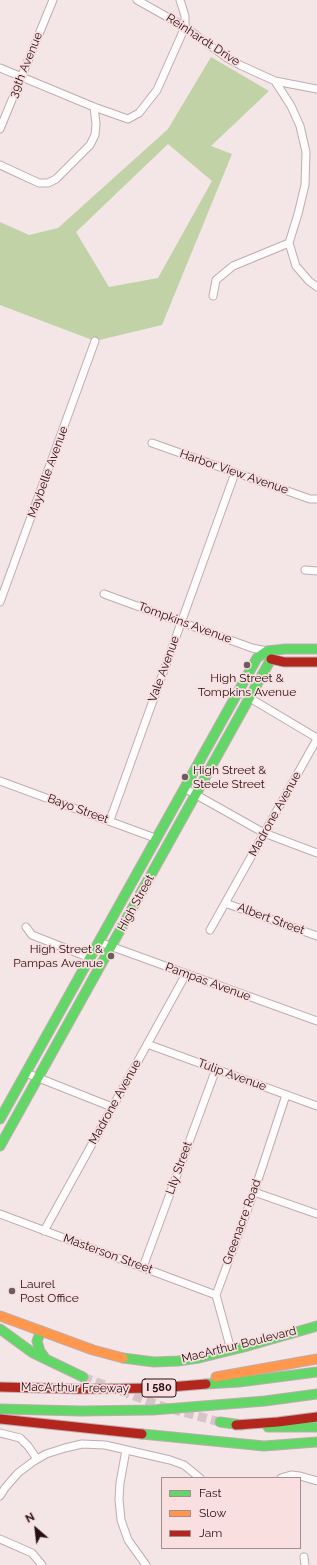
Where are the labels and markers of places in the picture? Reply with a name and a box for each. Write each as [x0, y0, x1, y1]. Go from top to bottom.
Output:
marker: High Street & Tompkins Avenue [242, 660, 252, 670]
place label: High Street & Tompkins Avenue [198, 671, 296, 699]
place label: High Street & Steele Street [193, 763, 266, 791]
marker: High Street & Steele Street [180, 772, 190, 782]
place label: High Street & Pampas Avenue [13, 942, 103, 970]
marker: High Street & Pampas Avenue [106, 951, 116, 961]
place label: Laurel Post Office [20, 1277, 79, 1305]
marker: Laurel Post Office [7, 1286, 17, 1296]

